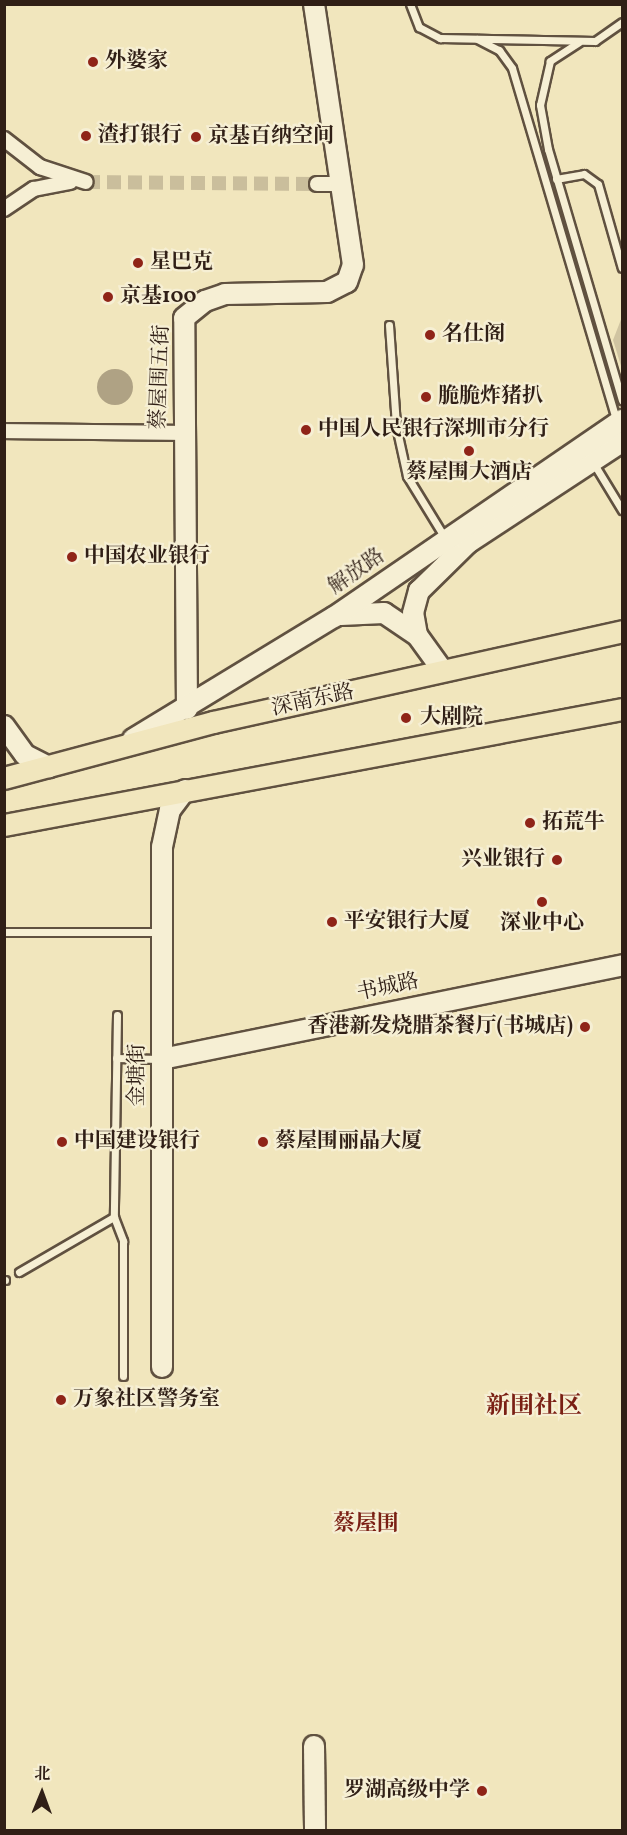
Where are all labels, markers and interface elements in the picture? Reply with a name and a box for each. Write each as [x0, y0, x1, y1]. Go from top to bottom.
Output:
place label: 外婆家 [105, 49, 168, 75]
marker: 外婆家 [86, 55, 100, 69]
place label: 渣打银行 [98, 123, 182, 149]
place label: 京基百纳空间 [208, 124, 334, 150]
marker: 渣打银行 [79, 129, 93, 143]
marker: 京基百纳空间 [189, 130, 203, 144]
place label: 星巴克 [150, 250, 213, 276]
marker: 星巴克 [131, 256, 145, 270]
place label: 京基100 [120, 284, 197, 310]
marker: 京基100 [101, 290, 115, 304]
place label: 名仕阁 [442, 322, 505, 348]
street label: 蔡屋围五街 [147, 324, 175, 430]
marker: 名仕阁 [423, 328, 437, 342]
place label: 脆脆炸猪扒 [438, 384, 543, 410]
marker: 脆脆炸猪扒 [419, 390, 433, 404]
place label: 中国人民银行深圳市分行 [318, 417, 549, 443]
marker: 中国人民银行深圳市分行 [299, 423, 313, 437]
marker: 蔡屋围大酒店 [462, 444, 476, 458]
place label: 蔡屋围大酒店 [406, 460, 532, 486]
place label: 中国农业银行 [84, 544, 210, 570]
street label: 解放路 [324, 544, 390, 600]
marker: 中国农业银行 [65, 550, 79, 564]
street label: 深南东路 [269, 680, 357, 722]
place label: 大剧院 [420, 705, 483, 731]
marker: 大剧院 [397, 709, 415, 727]
place label: 拓荒牛 [542, 810, 605, 836]
marker: 拓荒牛 [523, 816, 537, 830]
place label: 兴业银行 [461, 847, 545, 873]
marker: 兴业银行 [550, 853, 564, 867]
marker: 深业中心 [535, 895, 549, 909]
place label: 平安银行大厦 [344, 909, 470, 935]
place label: 深业中心 [500, 911, 584, 937]
marker: 平安银行大厦 [325, 915, 339, 929]
street label: 书城路 [355, 969, 421, 1007]
place label: 香港新发烧腊茶餐厅(书城店) [307, 1014, 573, 1040]
marker: 香港新发烧腊茶餐厅(书城店) [578, 1020, 592, 1034]
street label: 金塘街 [125, 1044, 151, 1106]
place label: 中国建设银行 [74, 1129, 200, 1155]
place label: 蔡屋围丽晶大厦 [275, 1129, 422, 1155]
marker: 中国建设银行 [55, 1135, 69, 1149]
marker: 蔡屋围丽晶大厦 [256, 1135, 270, 1149]
place label: 万象社区警务室 [73, 1387, 220, 1413]
marker: 万象社区警务室 [54, 1393, 68, 1407]
district label: 新围社区 [486, 1394, 582, 1422]
district label: 蔡屋围 [333, 1512, 399, 1538]
north arrow [12, 1763, 72, 1823]
text: 北 [34, 1764, 51, 1786]
place label: 罗湖高级中学 [344, 1778, 470, 1804]
marker: 罗湖高级中学 [475, 1784, 489, 1798]

